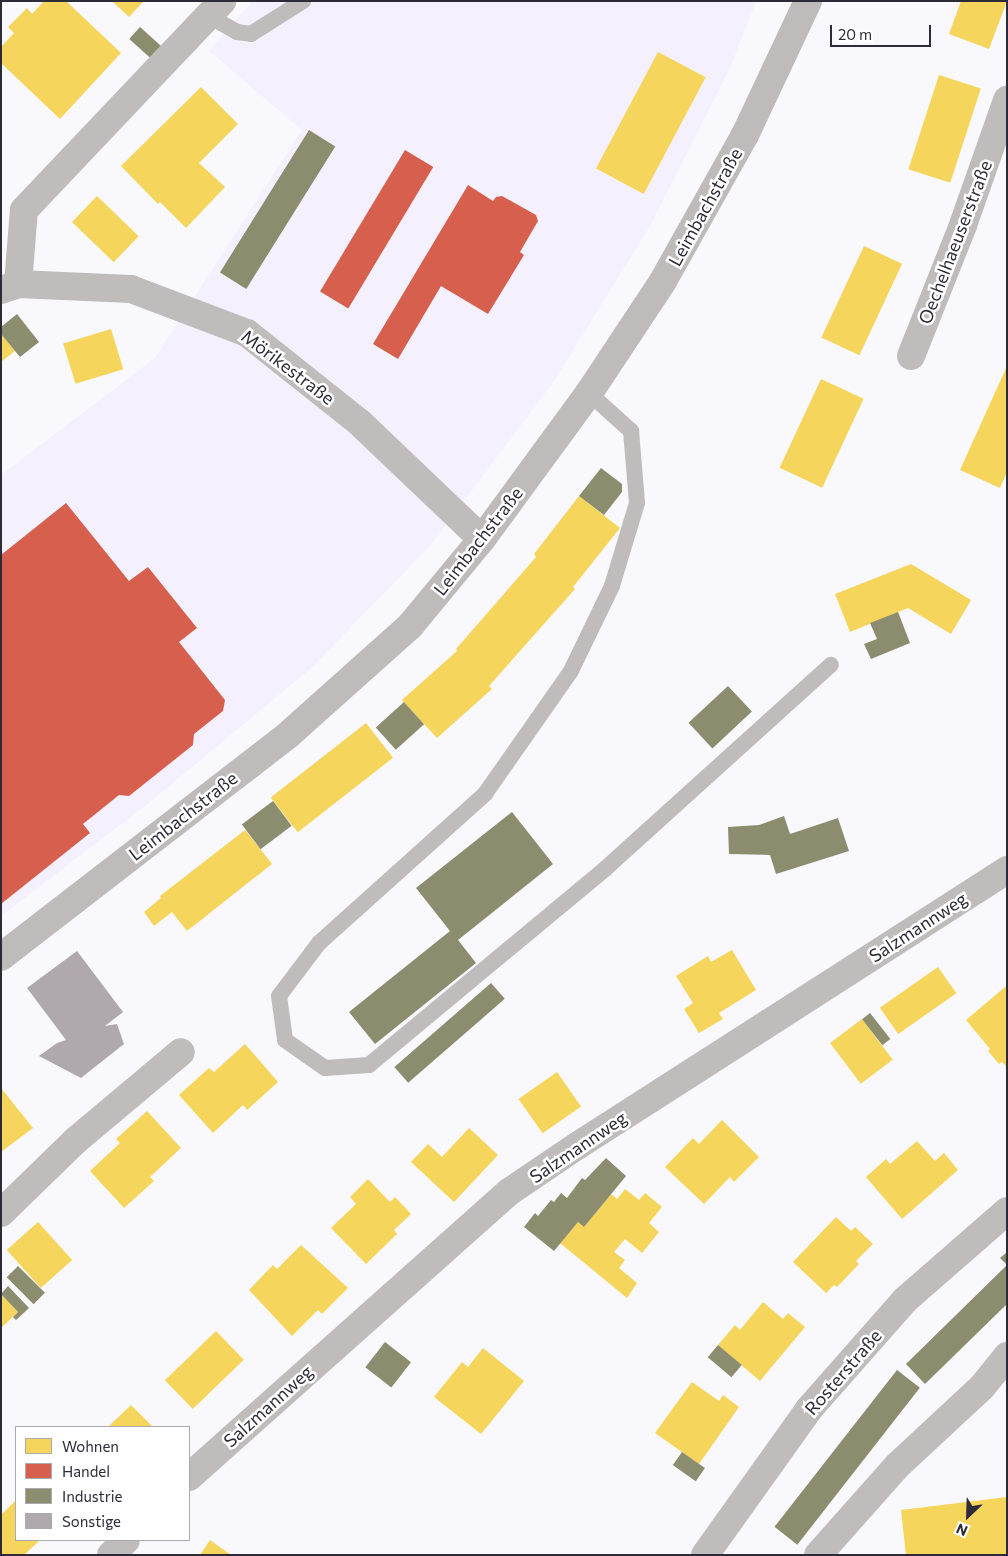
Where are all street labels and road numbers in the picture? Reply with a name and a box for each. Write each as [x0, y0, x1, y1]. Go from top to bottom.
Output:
street label: Leimbachstraße [664, 144, 746, 270]
street label: Oechelhaeuserstraße [914, 157, 996, 327]
street label: Mörikestraße [237, 325, 339, 409]
street label: Leimbachstraße [429, 482, 527, 600]
street label: Leimbachstraße [124, 767, 242, 865]
street label: Salzmannweg [865, 887, 971, 967]
street label: Salzmannweg [525, 1107, 631, 1187]
street label: Rosterstraße [800, 1325, 886, 1419]
street label: Salzmannweg [219, 1360, 317, 1452]

